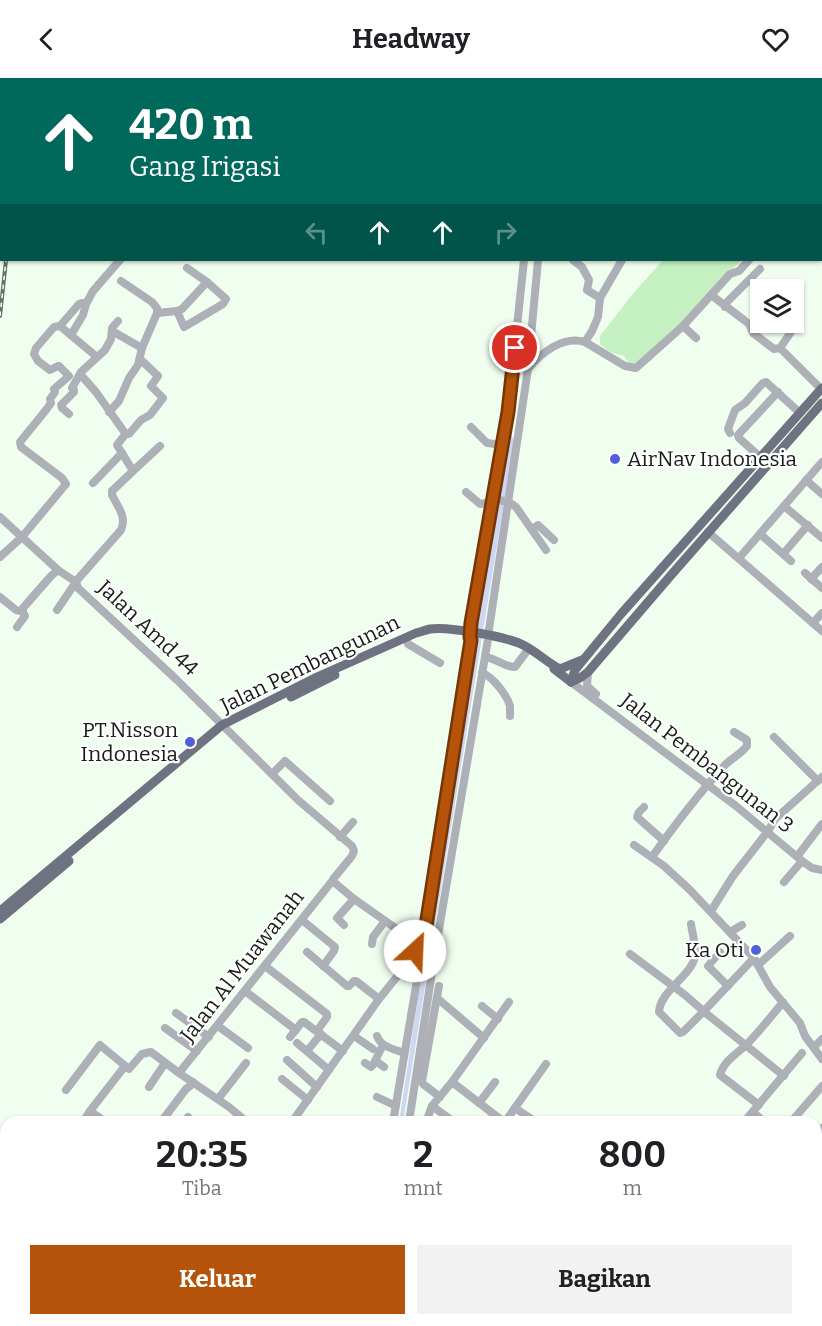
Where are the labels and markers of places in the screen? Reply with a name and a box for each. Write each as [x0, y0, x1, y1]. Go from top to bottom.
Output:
pin [489, 322, 540, 373]
place label: AirNav Indonesia [627, 446, 798, 472]
marker: AirNav Indonesia [608, 452, 622, 466]
place label: PT.Nisson Indonesia [81, 717, 179, 767]
marker: PT.Nisson Indonesia [183, 735, 197, 749]
place label: Ka Oti [685, 937, 744, 963]
marker: Ka Oti [749, 943, 763, 957]

